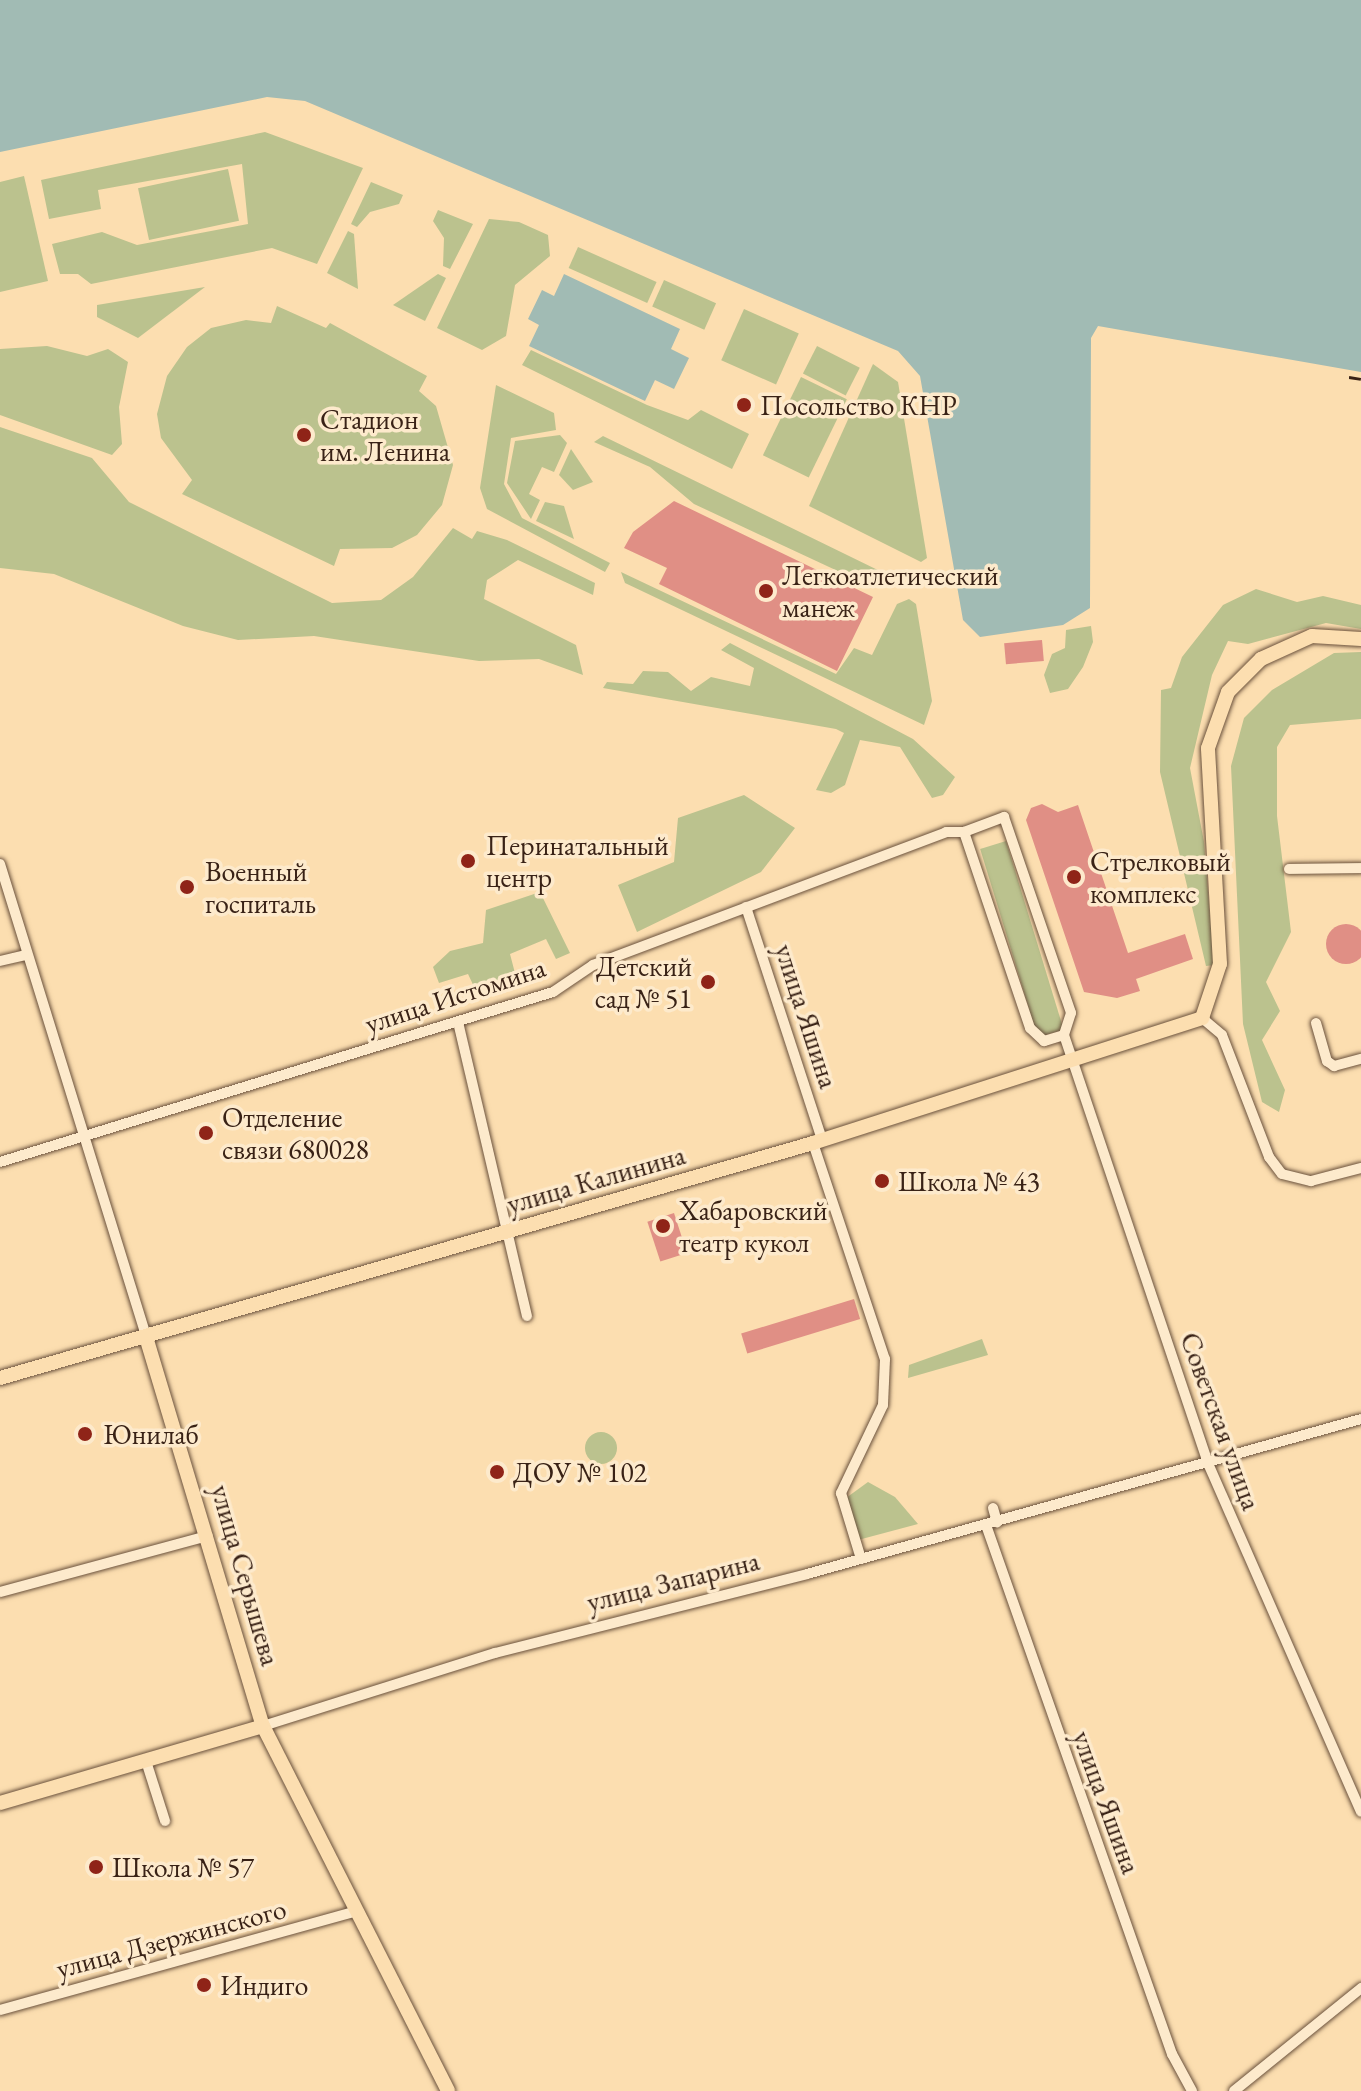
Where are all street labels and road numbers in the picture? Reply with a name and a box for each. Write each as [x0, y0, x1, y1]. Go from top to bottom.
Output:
street label: улица Яшина [768, 940, 846, 1092]
street label: улица Истомина [360, 950, 550, 1040]
street label: улица Калинина [503, 1137, 689, 1221]
street label: Советская улица [1173, 1328, 1269, 1514]
street label: улица Серышева [204, 1481, 288, 1669]
street label: улица Запарина [583, 1543, 763, 1619]
street label: улица Яшина [1066, 1726, 1148, 1878]
street label: улица Дзержинского [52, 1891, 290, 1985]

